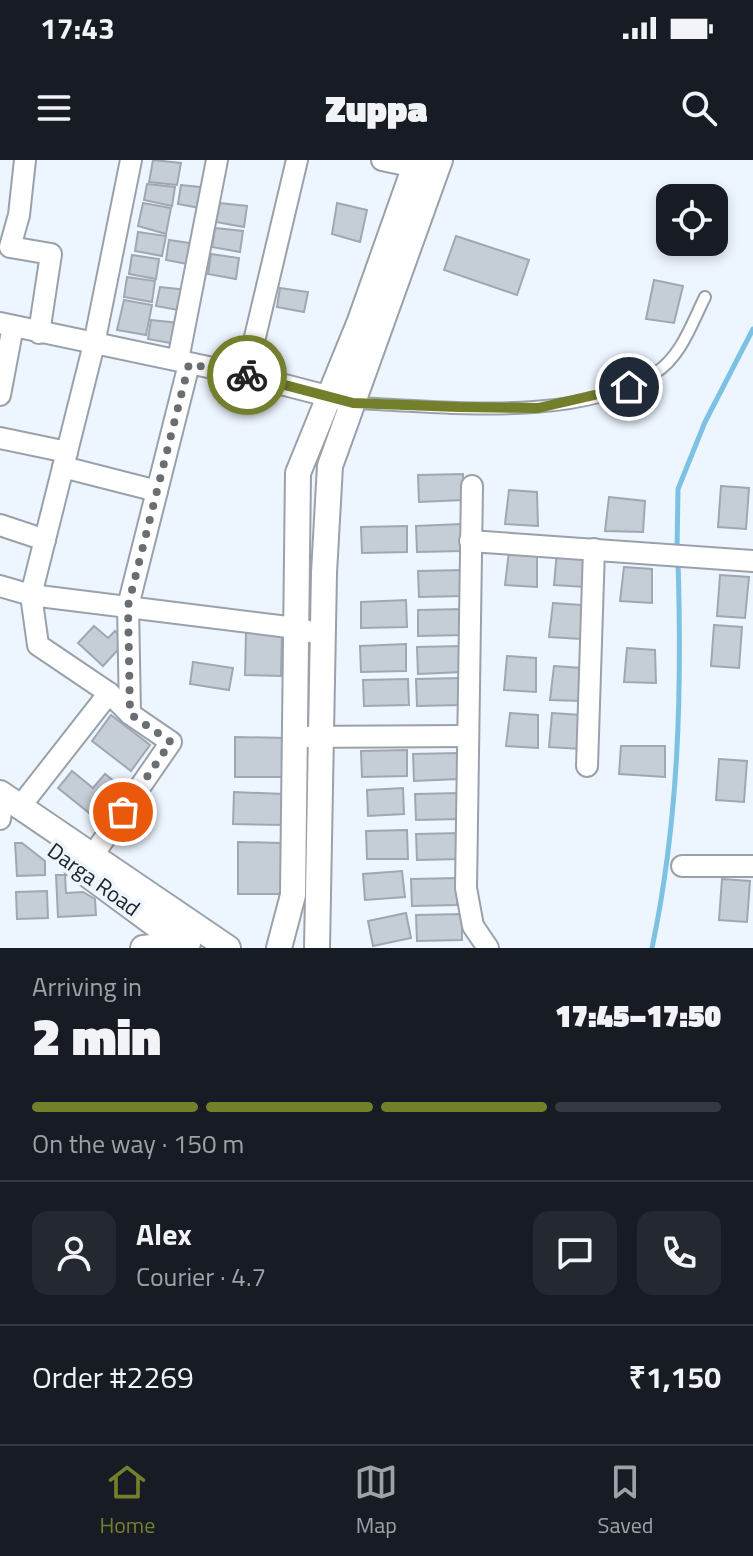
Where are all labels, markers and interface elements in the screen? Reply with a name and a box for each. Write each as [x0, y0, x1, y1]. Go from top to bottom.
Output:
text: 17:43 [40, 5, 115, 51]
text: Zuppa [325, 81, 428, 136]
icon: menu [32, 86, 76, 130]
icon: search [677, 86, 721, 130]
map controls [656, 184, 728, 256]
button: locate [656, 184, 728, 256]
courier [207, 335, 287, 415]
icon: bike [225, 353, 269, 397]
pin [595, 353, 663, 421]
icon: home [607, 365, 651, 409]
pin [89, 778, 157, 846]
icon: bag [101, 790, 145, 834]
street label: Darga Road [41, 834, 147, 924]
text: Arriving in [32, 967, 142, 1006]
text: 17:45–17:50 [555, 993, 721, 1039]
text: 2 min [32, 996, 161, 1075]
text: On the way · 150 m [32, 1124, 244, 1163]
button: person [32, 1211, 116, 1295]
text: Alex [136, 1211, 192, 1257]
button: chat [533, 1211, 617, 1295]
button: phone [637, 1211, 721, 1295]
text: Courier · 4.7 [136, 1257, 266, 1296]
text: Order #2269 [32, 1354, 194, 1400]
text: ₹1,150 [629, 1354, 721, 1400]
tab: Home [100, 1460, 155, 1542]
tab: Map [354, 1460, 398, 1542]
tab: Saved [597, 1460, 653, 1542]

